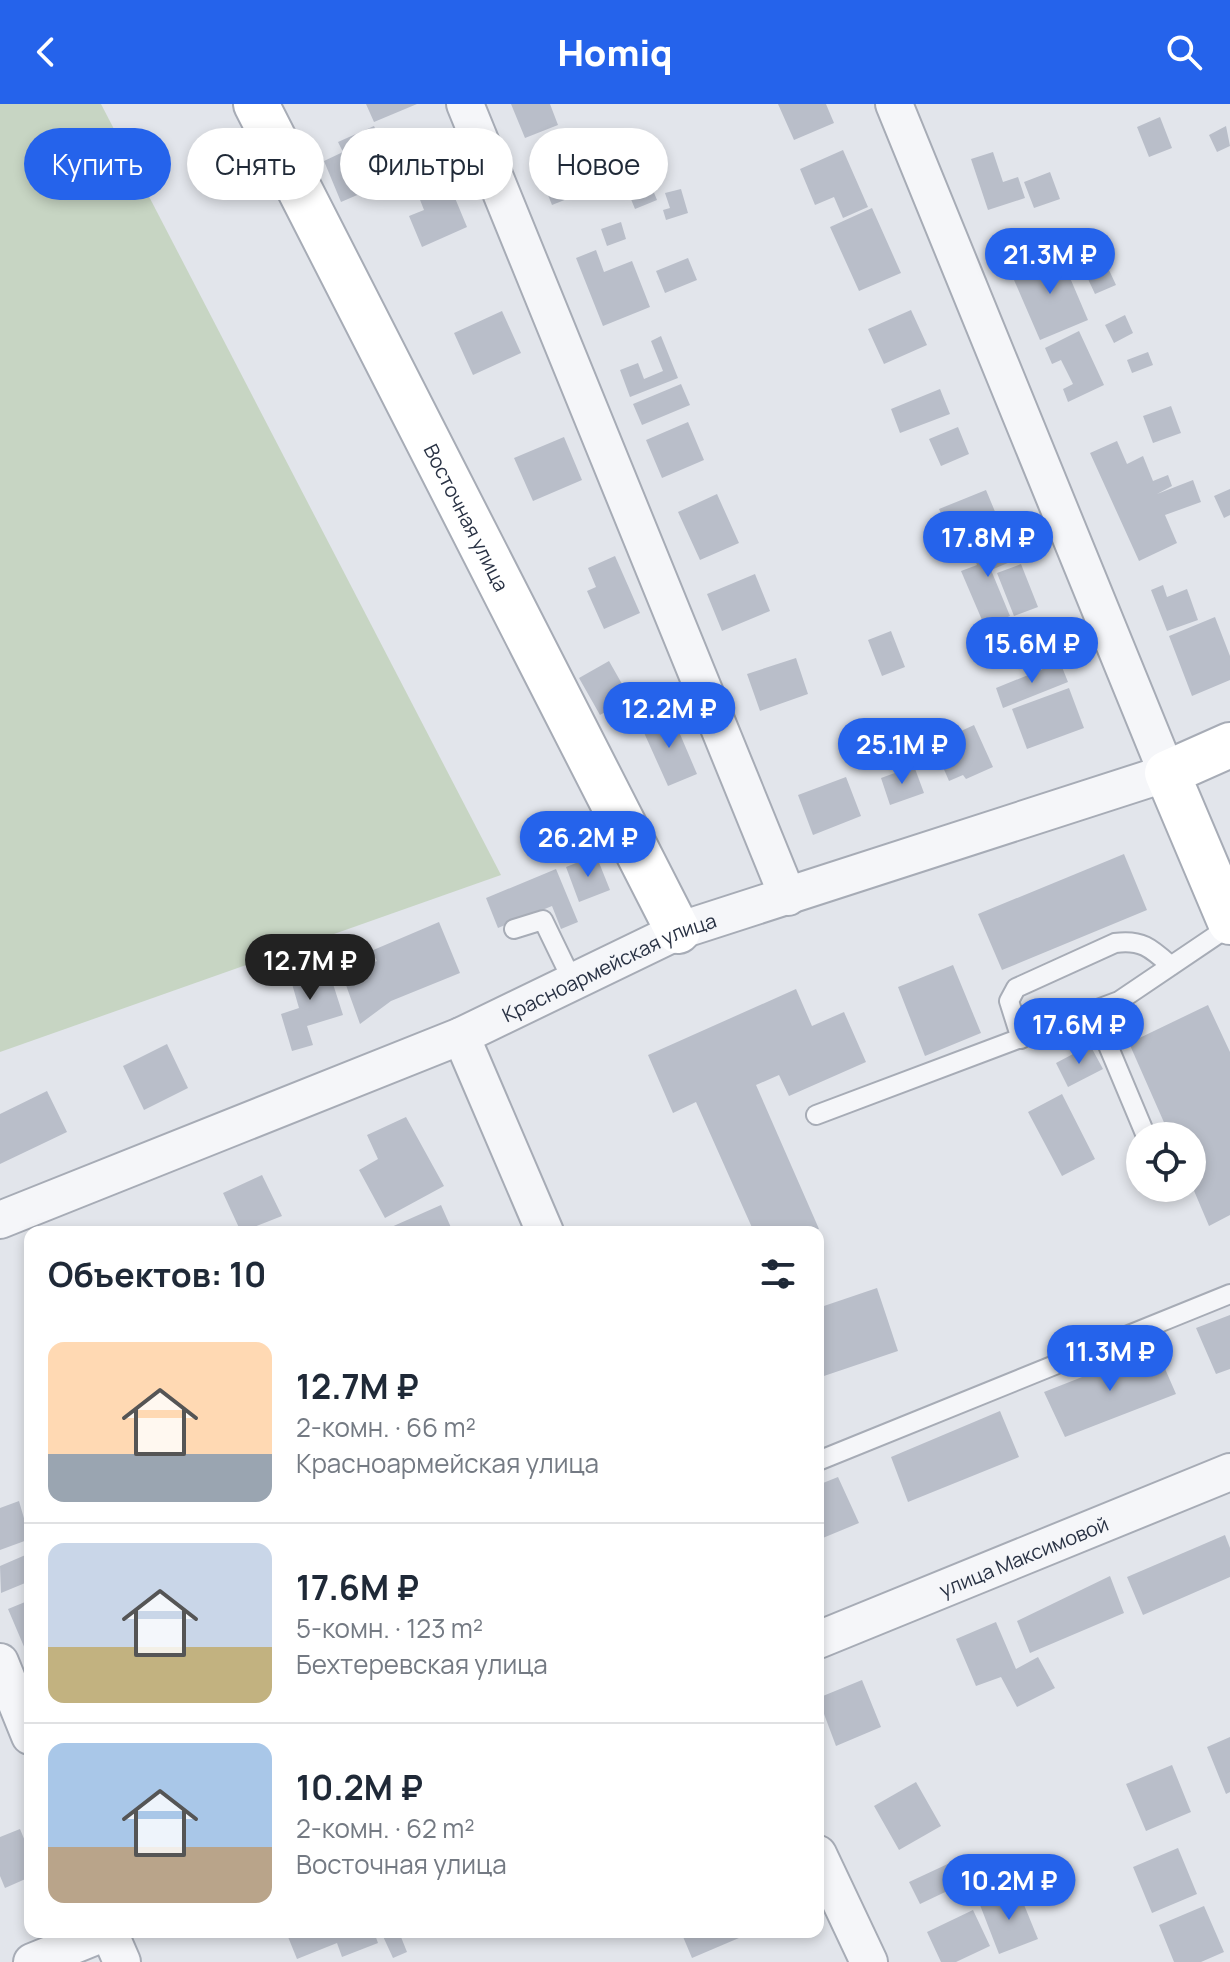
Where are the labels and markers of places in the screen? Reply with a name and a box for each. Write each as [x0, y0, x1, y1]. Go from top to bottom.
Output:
pin: 21.3M ₽ [976, 228, 1124, 296]
pin: 17.8M ₽ [914, 511, 1062, 579]
pin: 15.6M ₽ [958, 617, 1106, 685]
pin: 12.2M ₽ [595, 682, 743, 750]
pin: 25.1M ₽ [828, 718, 976, 786]
pin: 26.2M ₽ [514, 811, 662, 879]
pin: 12.7M ₽ [236, 934, 384, 1002]
pin: 17.6M ₽ [1005, 998, 1153, 1066]
pin: 11.3M ₽ [1036, 1325, 1184, 1393]
pin: 10.2M ₽ [935, 1854, 1083, 1922]

